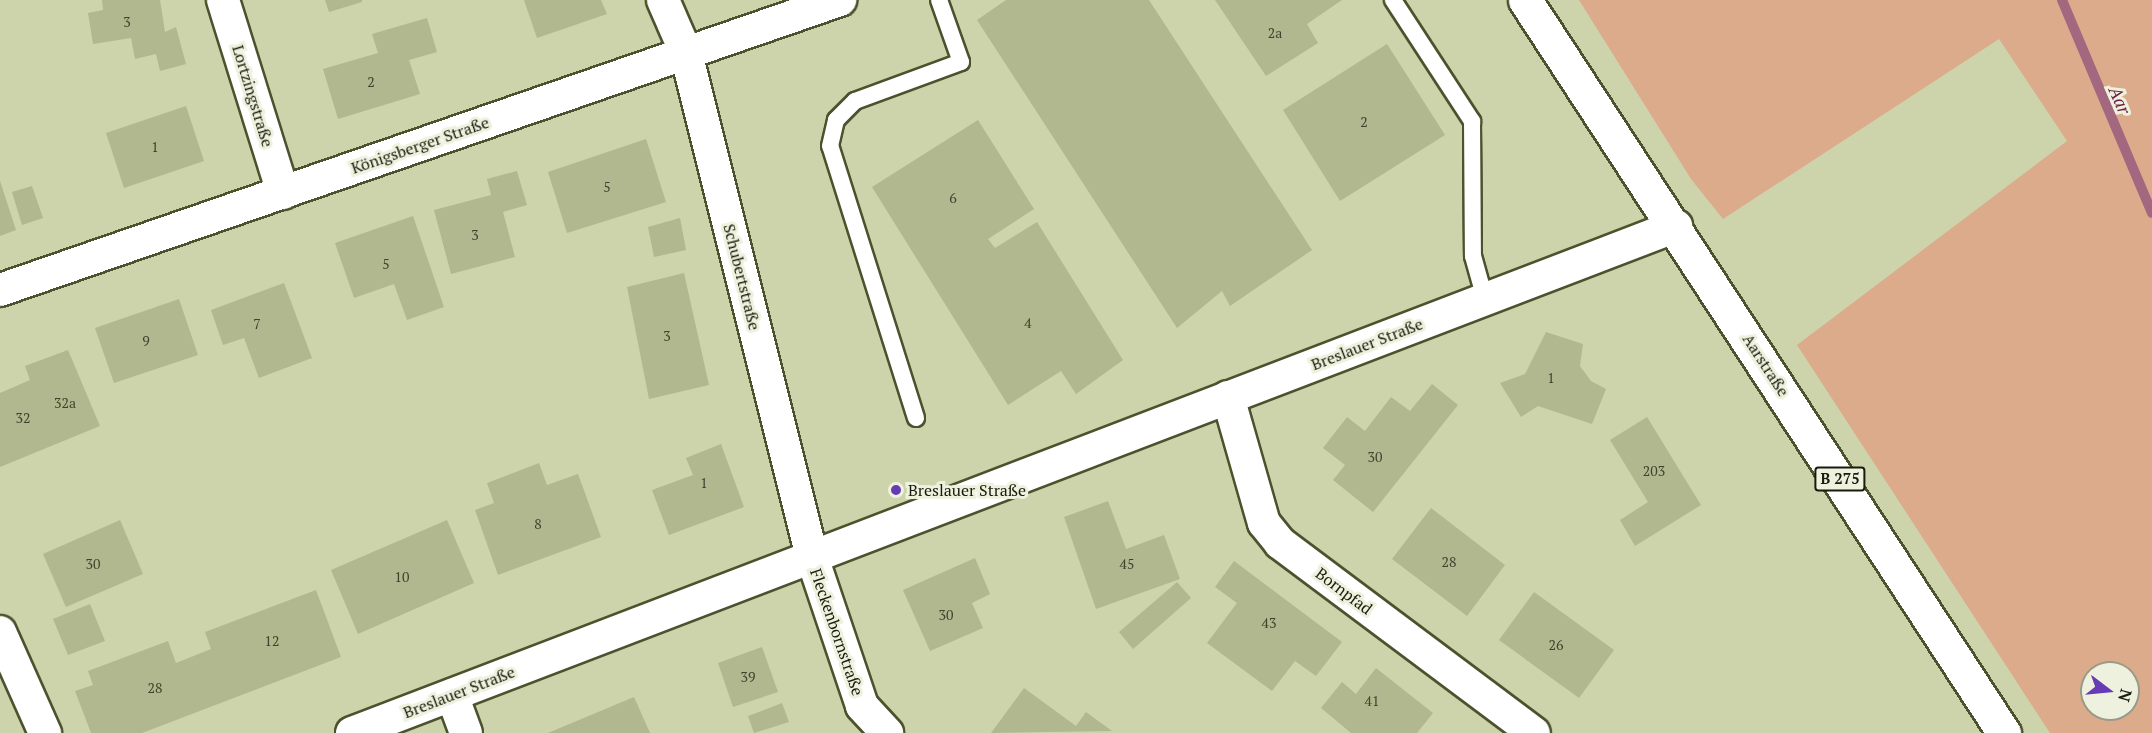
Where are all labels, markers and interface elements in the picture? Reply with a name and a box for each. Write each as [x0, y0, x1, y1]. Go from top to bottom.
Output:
house number: 3 [123, 14, 131, 30]
house number: 2a [1268, 25, 1282, 41]
street label: Lortzingstraße [228, 43, 278, 149]
house number: 2 [367, 74, 375, 90]
water label: Aar [2104, 83, 2136, 117]
street label: Königsberger Straße [349, 112, 491, 178]
house number: 2 [1360, 114, 1368, 130]
house number: 1 [151, 139, 159, 155]
house number: 5 [603, 179, 611, 195]
house number: 6 [949, 190, 957, 206]
street label: Schubertstraße [720, 222, 764, 332]
house number: 3 [471, 227, 479, 243]
house number: 5 [382, 256, 390, 272]
street label: Breslauer Straße [1308, 314, 1426, 374]
house number: 4 [1024, 315, 1032, 331]
house number: 7 [253, 316, 261, 332]
house number: 3 [663, 328, 671, 344]
street label: Aarstraße [1739, 330, 1793, 400]
house number: 9 [142, 333, 150, 349]
house number: 1 [1547, 370, 1555, 386]
house number: 32a [54, 395, 76, 411]
house number: 32 [16, 410, 30, 426]
house number: 30 [1368, 449, 1382, 465]
house number: 203 [1643, 463, 1665, 479]
road number: B 275 [1813, 467, 1867, 491]
house number: 1 [700, 475, 708, 491]
place label: Breslauer Straße [908, 480, 1026, 500]
marker: Breslauer Straße [889, 483, 903, 497]
house number: 8 [534, 516, 542, 532]
house number: 28 [1442, 554, 1456, 570]
house number: 30 [86, 556, 100, 572]
house number: 45 [1120, 556, 1134, 572]
street label: Bornpfad [1312, 564, 1376, 618]
street label: Fleckenbornstraße [806, 566, 868, 698]
house number: 10 [395, 569, 409, 585]
house number: 30 [939, 607, 953, 623]
house number: 43 [1262, 615, 1276, 631]
house number: 12 [265, 633, 279, 649]
house number: 26 [1549, 637, 1563, 653]
north arrow [2080, 661, 2140, 721]
street label: Breslauer Straße [400, 662, 518, 722]
house number: 39 [741, 669, 755, 685]
house number: 28 [148, 680, 162, 696]
text: N [2113, 687, 2138, 704]
house number: 41 [1365, 693, 1379, 709]

